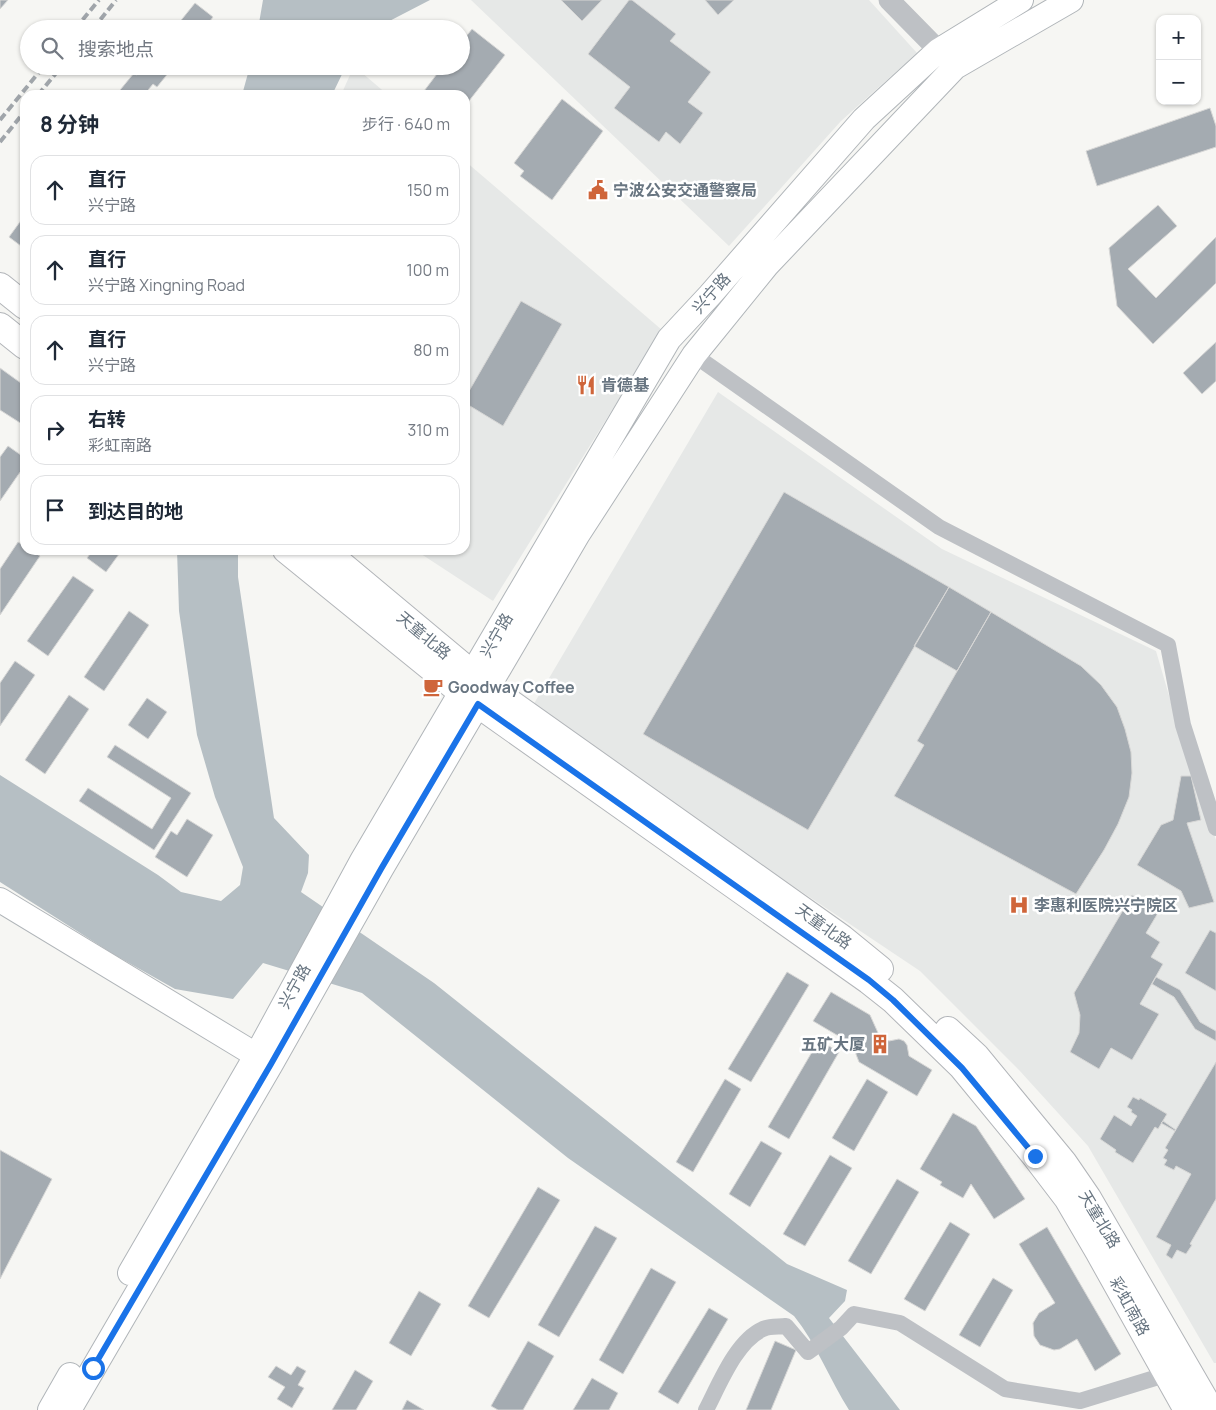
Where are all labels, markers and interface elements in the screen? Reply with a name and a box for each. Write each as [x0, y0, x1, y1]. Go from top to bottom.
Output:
map controls [1156, 15, 1201, 105]
button: + [1156, 15, 1201, 60]
search box [20, 20, 470, 75]
icon: search [38, 34, 66, 62]
text: 搜索地点 [78, 36, 154, 62]
button: − [1156, 60, 1201, 105]
text: 8 分钟 [40, 110, 99, 138]
text: 步行 · 640 m [362, 113, 450, 135]
text: 直行 [88, 166, 126, 192]
icon: ahead [41, 176, 69, 204]
text: 150 m [407, 179, 449, 201]
public building icon: 宁波公安交通警察局 [587, 179, 609, 201]
place label: 宁波公安交通警察局 [613, 179, 757, 201]
text: 兴宁路 [88, 194, 136, 216]
text: 直行 [88, 246, 126, 272]
icon: ahead [41, 256, 69, 284]
text: 100 m [406, 259, 449, 281]
street label: 兴宁路 [687, 268, 735, 318]
text: 兴宁路 Xingning Road [88, 274, 245, 296]
text: 直行 [88, 326, 126, 352]
icon: ahead [41, 336, 69, 364]
text: 80 m [413, 339, 449, 361]
text: 兴宁路 [88, 354, 136, 376]
restaurant icon: 肯德基 [575, 374, 597, 396]
place label: 肯德基 [601, 374, 650, 396]
text: 右转 [88, 406, 126, 432]
icon: right [41, 416, 69, 444]
text: 310 m [407, 419, 449, 441]
text: 彩虹南路 [88, 434, 152, 456]
icon: arrive [41, 496, 69, 524]
text: 到达目的地 [88, 498, 183, 524]
street label: 天童北路 [392, 606, 456, 664]
street label: 兴宁路 [474, 609, 518, 661]
cafe icon: Goodway Coffee [422, 676, 444, 698]
place label: Goodway Coffee [448, 676, 575, 698]
hospital icon: 李惠利医院兴宁院区 [1008, 894, 1030, 916]
place label: 李惠利医院兴宁院区 [1034, 894, 1178, 916]
street label: 天童北路 [792, 898, 856, 954]
street label: 兴宁路 [273, 960, 315, 1012]
place label: 五矿大厦 [801, 1033, 865, 1055]
building icon: 五矿大厦 [869, 1033, 891, 1055]
route end [1024, 1145, 1047, 1168]
street label: 天童北路 [1074, 1186, 1126, 1252]
street label: 彩虹南路 [1105, 1273, 1155, 1339]
route start [82, 1357, 105, 1380]

